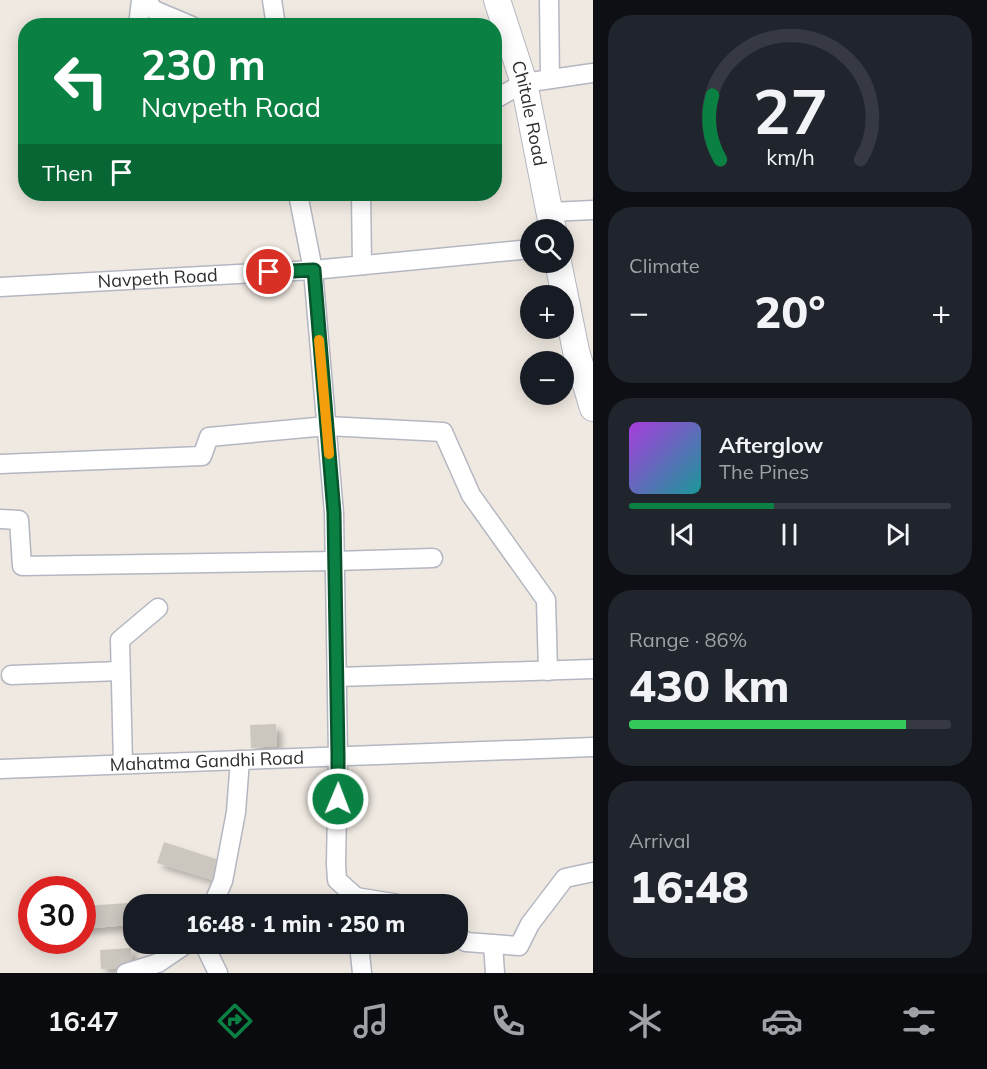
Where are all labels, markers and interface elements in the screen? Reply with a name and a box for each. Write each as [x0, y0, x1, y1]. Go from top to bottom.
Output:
text: 230 m [141, 38, 266, 91]
icon: left [42, 42, 120, 120]
street label: Chitale Road [506, 57, 552, 168]
text: 27 [753, 71, 827, 150]
text: Navpeth Road [141, 90, 321, 124]
text: km/h [766, 144, 814, 171]
icon: arrive [105, 156, 138, 189]
text: Then [42, 159, 93, 187]
map controls [520, 219, 574, 405]
button: search [520, 219, 574, 273]
pin [243, 246, 294, 297]
text: Climate [629, 253, 700, 278]
icon: arrive [252, 255, 285, 288]
street label: Navpeth Road [97, 263, 218, 293]
text: 20° [754, 283, 826, 339]
button: + [520, 285, 574, 339]
text: − [629, 291, 649, 332]
text: + [931, 291, 951, 332]
button: − [520, 351, 574, 405]
text: Afterglow [719, 431, 823, 459]
text: The Pines [719, 459, 809, 484]
icon: previous [666, 518, 699, 551]
icon: pause [773, 518, 806, 551]
icon: next [881, 518, 914, 551]
text: Range · 86% [629, 627, 747, 652]
text: 430 km [629, 657, 790, 713]
street label: Mahatma Gandhi Road [109, 746, 304, 776]
position arrow [306, 767, 370, 831]
text: Arrival [629, 828, 690, 853]
text: 16:48 [629, 858, 749, 914]
speed limit sign: 30 [18, 876, 96, 954]
text: 16:48 · 1 min · 250 m [186, 910, 405, 938]
icon: directions [214, 1000, 256, 1042]
icon: music [350, 1000, 392, 1042]
icon: phone [487, 1000, 529, 1042]
icon: climate [624, 1000, 666, 1042]
icon: car [761, 1000, 803, 1042]
icon: filters [898, 1000, 940, 1042]
text: 16:47 [47, 1004, 119, 1038]

